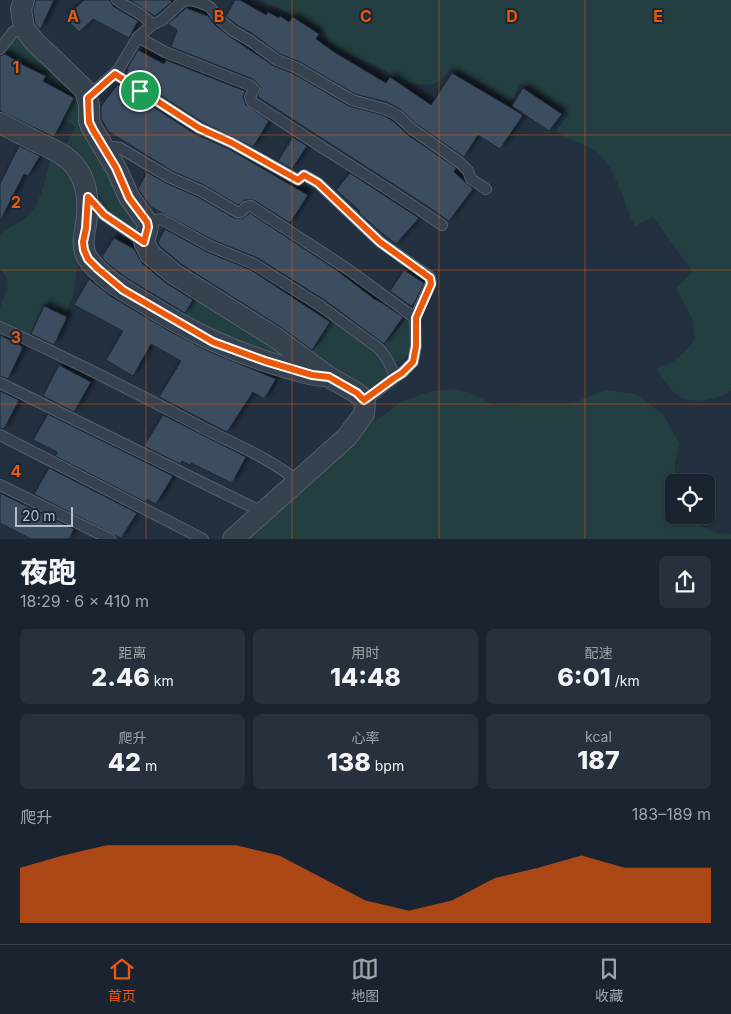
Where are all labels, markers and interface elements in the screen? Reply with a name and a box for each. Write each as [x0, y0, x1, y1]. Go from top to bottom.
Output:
text: A [67, 6, 79, 26]
text: B [214, 6, 224, 26]
text: C [360, 6, 372, 26]
text: D [506, 6, 518, 26]
text: E [653, 6, 663, 26]
text: 1 [13, 57, 19, 77]
pin [119, 70, 161, 112]
icon: arrive [126, 77, 154, 105]
text: 2 [11, 192, 21, 212]
text: 3 [11, 327, 21, 347]
text: 4 [11, 461, 22, 481]
map controls [665, 474, 715, 524]
button: locate [665, 474, 715, 524]
scale bar [15, 504, 72, 527]
text: 20 m [22, 507, 56, 524]
text: 夜跑 [20, 555, 76, 589]
button: share [659, 556, 711, 608]
text: 18:29 · 6 × 410 m [20, 591, 149, 611]
text: 距离 [119, 644, 147, 661]
text: 用时 [352, 644, 380, 661]
text: 配速 [585, 644, 613, 661]
text: 2.46 [91, 662, 150, 692]
text: 14:48 [330, 662, 401, 692]
text: 6:01 [557, 662, 611, 692]
text: km [150, 672, 174, 689]
text: /km [611, 672, 640, 689]
text: kcal [585, 728, 612, 745]
text: 爬升 [119, 729, 147, 746]
text: 心率 [352, 729, 380, 746]
text: 187 [577, 745, 620, 775]
text: 42 [108, 747, 141, 777]
text: 138 [327, 747, 371, 777]
text: m [141, 757, 157, 774]
text: bpm [371, 757, 404, 774]
text: 183–189 m [632, 804, 711, 824]
text: 爬升 [20, 807, 52, 827]
tab: 首页 [108, 955, 136, 1005]
tab: 地图 [351, 955, 379, 1005]
tab: 收藏 [595, 955, 623, 1005]

